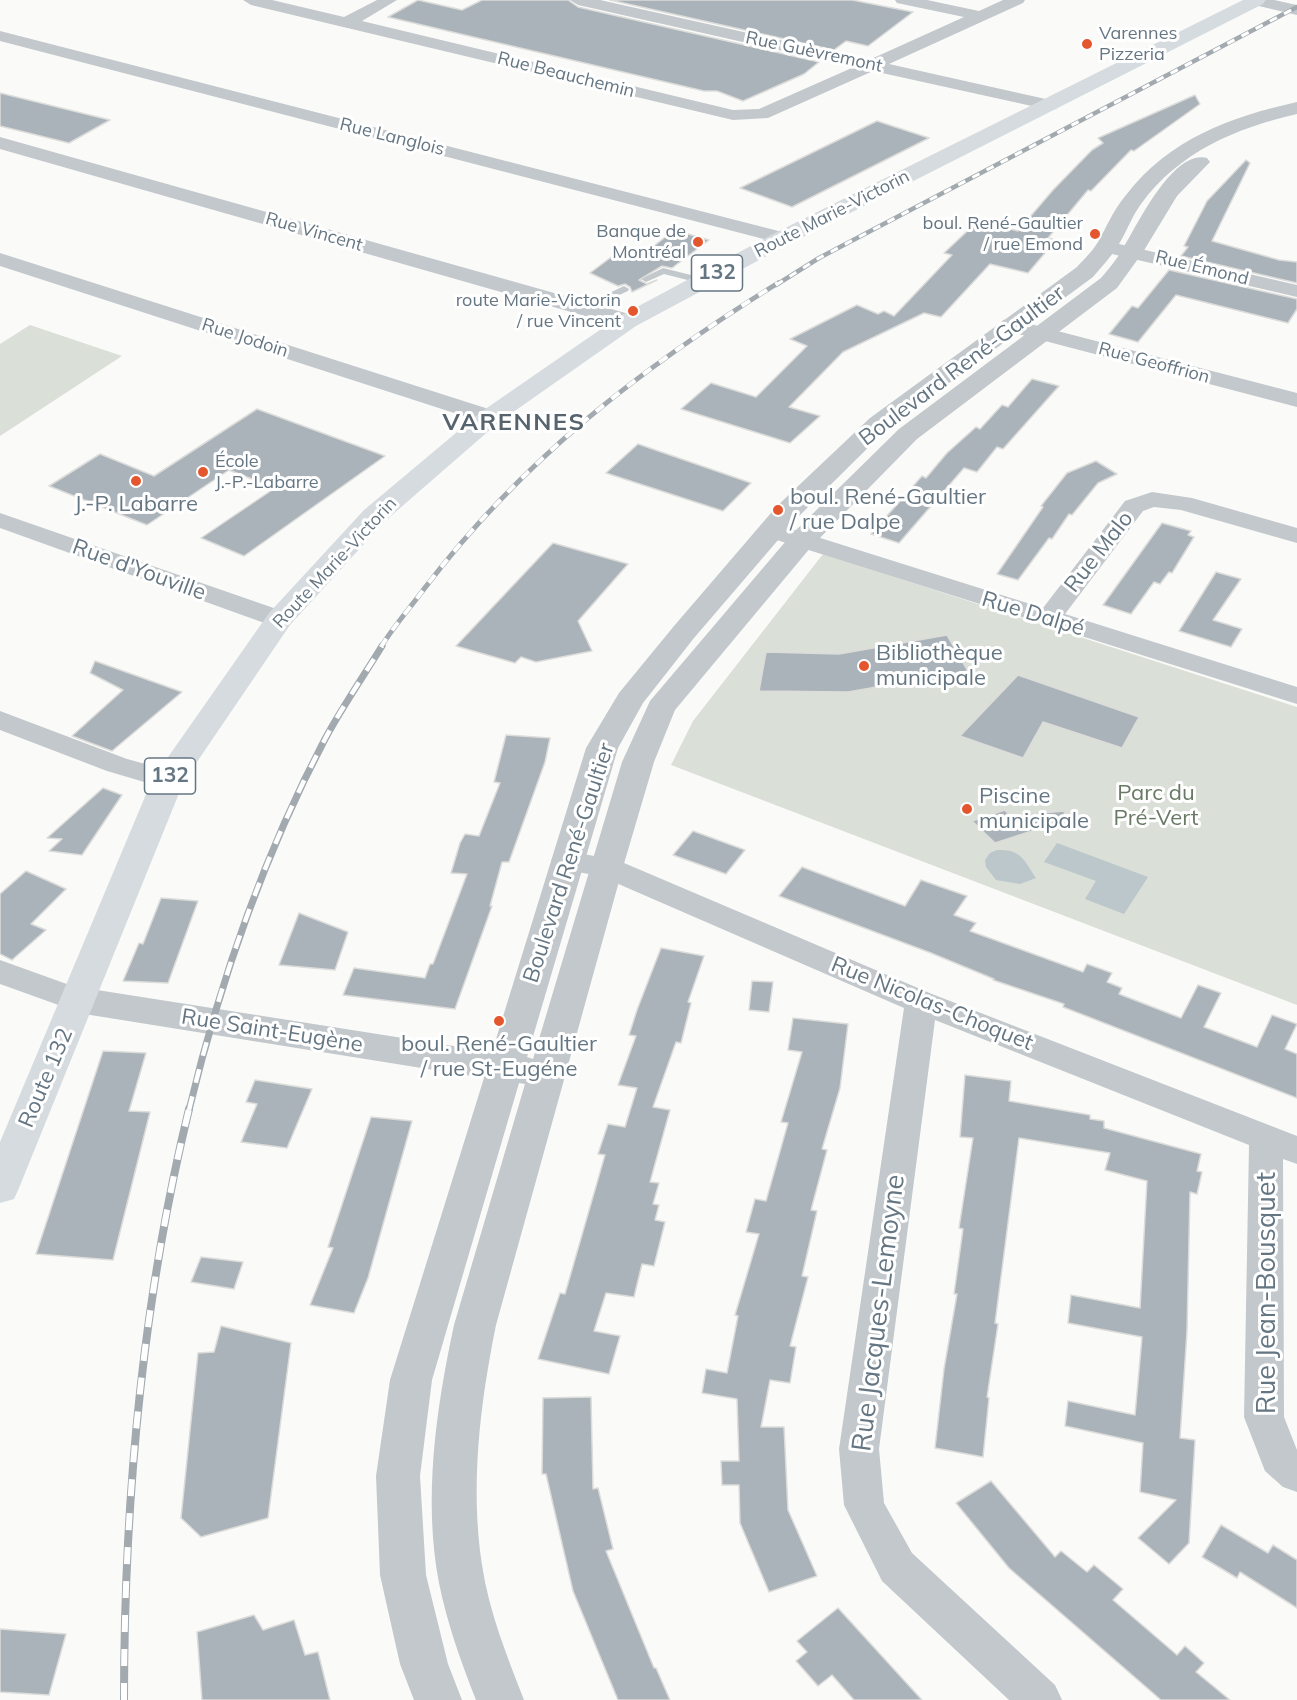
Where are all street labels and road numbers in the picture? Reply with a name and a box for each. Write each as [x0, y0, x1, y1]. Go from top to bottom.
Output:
street label: Rue Guèvremont [744, 27, 884, 77]
street label: Rue Beauchemin [495, 48, 637, 102]
street label: Rue Langlois [337, 114, 447, 160]
street label: Route Marie-Victorin [751, 166, 913, 262]
street label: Rue Vincent [263, 208, 365, 256]
street label: Rue Émond [1153, 246, 1251, 290]
road number: 132 [692, 255, 742, 291]
street label: Boulevard René-Gaultier [854, 280, 1070, 452]
street label: Rue Jodoin [199, 314, 291, 362]
street label: Rue Geoffrion [1096, 338, 1212, 388]
street label: Route Marie-Victorin [269, 493, 401, 633]
street label: Rue Malo [1059, 506, 1139, 598]
street label: Rue d'Youville [69, 534, 209, 606]
street label: Rue Dalpé [979, 586, 1087, 642]
street label: Boulevard René-Gaultier [518, 740, 620, 986]
road number: 132 [144, 758, 195, 794]
street label: Rue Nicolas-Choquet [827, 951, 1037, 1057]
street label: Rue Saint-Eugène [179, 1004, 365, 1058]
street label: Route 132 [13, 1024, 79, 1132]
street label: Rue Jean-Bousquet [1251, 1172, 1283, 1414]
street label: Rue Jacques-Lemoyne [846, 1173, 912, 1453]

